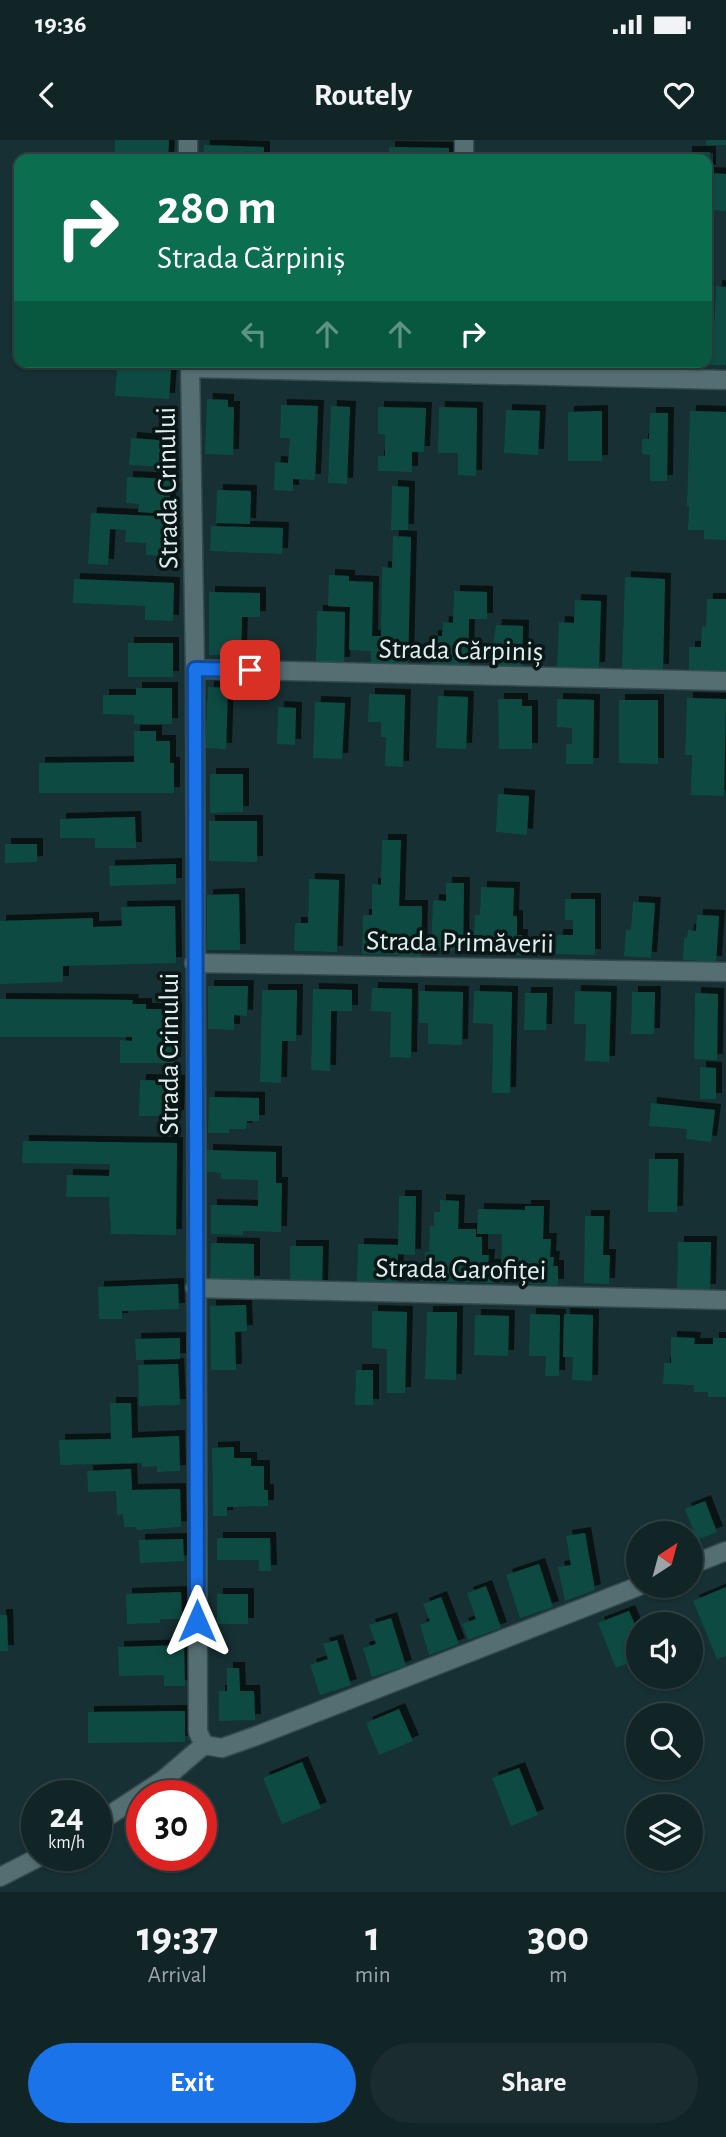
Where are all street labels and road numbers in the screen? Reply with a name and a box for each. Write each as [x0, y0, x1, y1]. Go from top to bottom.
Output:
street label: Strada Crinului [153, 407, 183, 569]
street label: Strada Cărpiniș [378, 636, 544, 667]
street label: Strada Primăverii [366, 927, 554, 959]
street label: Strada Crinului [156, 973, 184, 1135]
street label: Strada Garofiței [375, 1255, 547, 1286]

